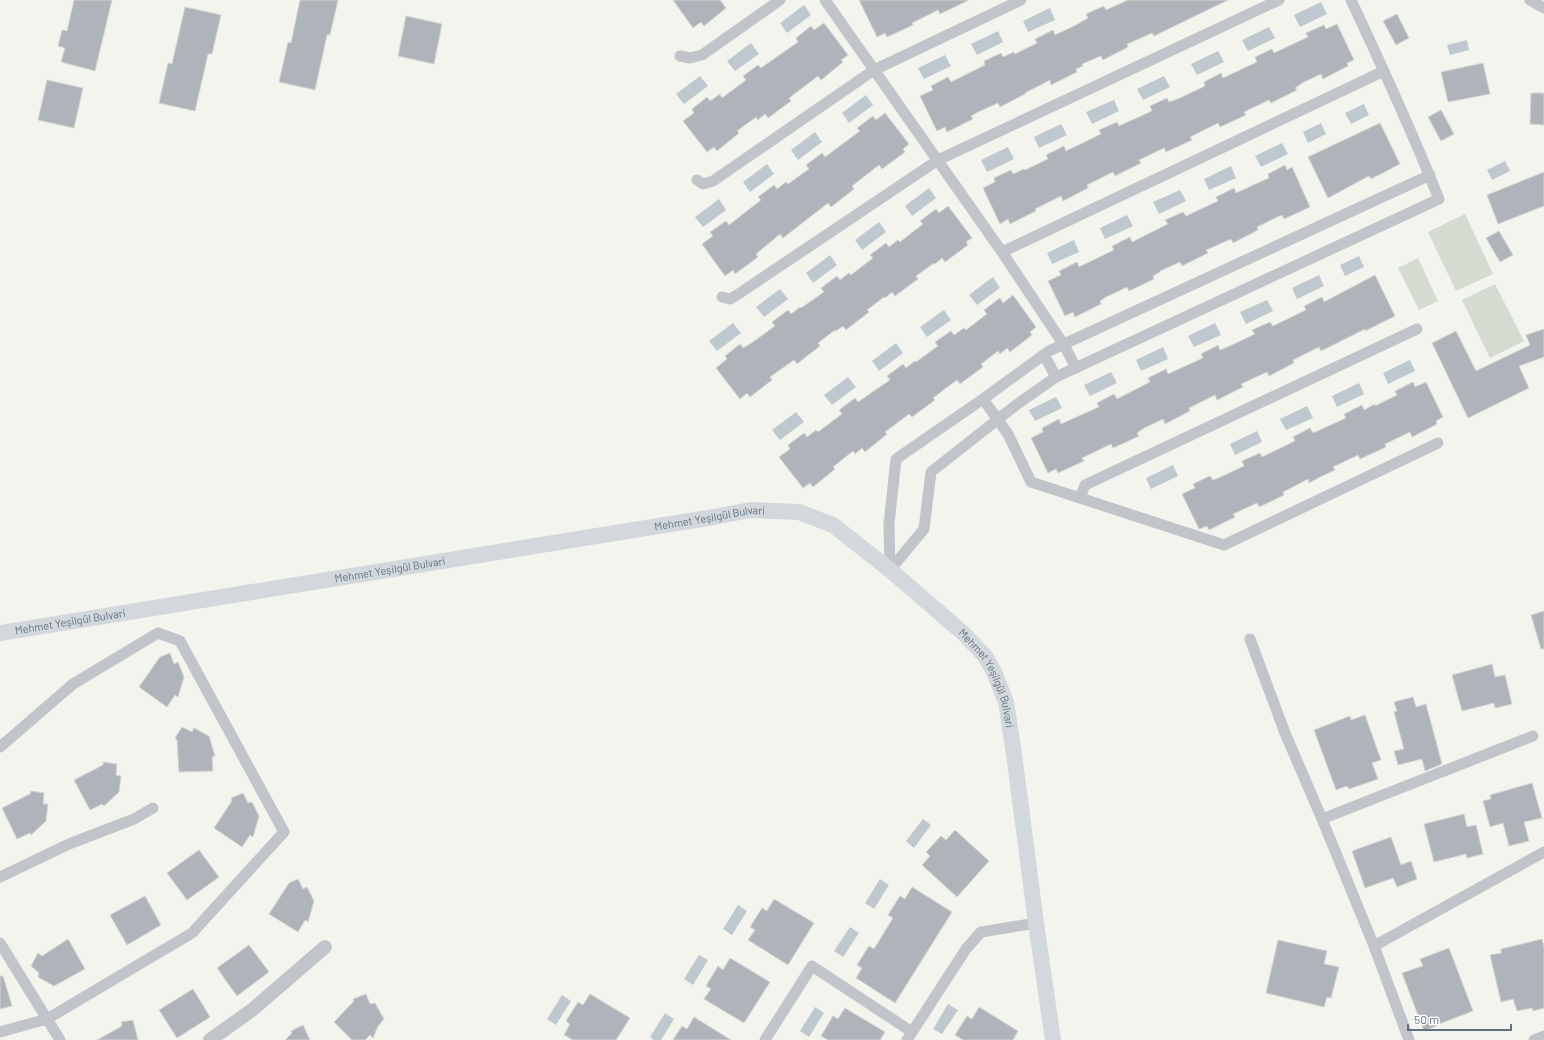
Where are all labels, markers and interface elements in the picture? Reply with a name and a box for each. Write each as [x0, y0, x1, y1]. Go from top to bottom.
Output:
street label: Mehmet Yeşilgül Bulvari [653, 503, 765, 533]
street label: Mehmet Yeşilgül Bulvari [333, 554, 446, 585]
street label: Mehmet Yeşilgül Bulvari [14, 606, 127, 637]
street label: Mehmet Yeşilgül Bulvari [956, 626, 1017, 729]
scale bar [1408, 1006, 1511, 1032]
text: 50 m [1414, 1012, 1439, 1026]

